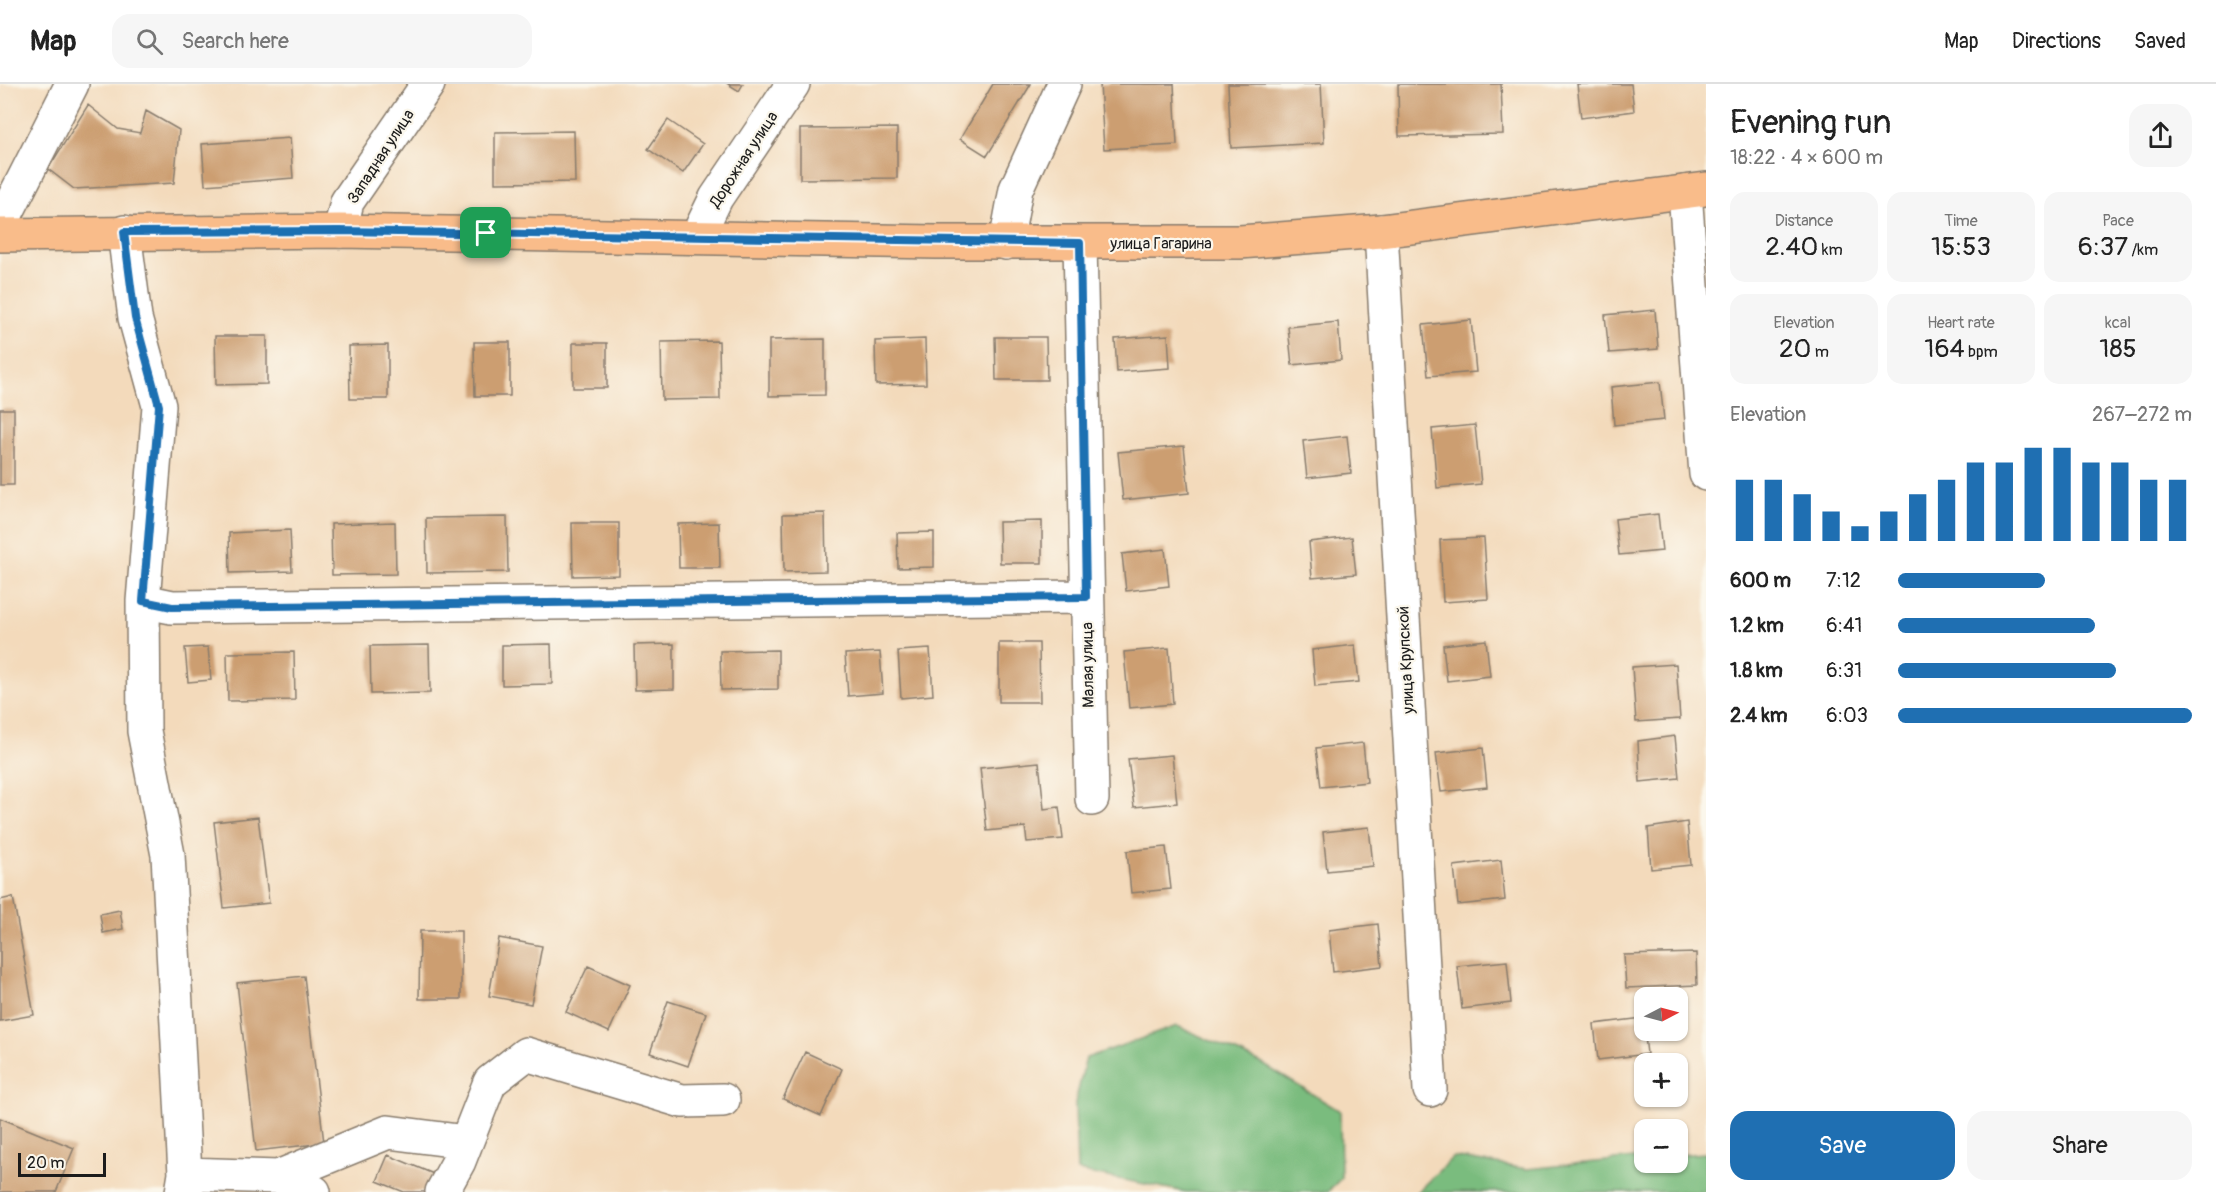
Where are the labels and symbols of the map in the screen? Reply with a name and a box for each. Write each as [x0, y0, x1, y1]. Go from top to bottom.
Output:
street label: Западная улица [343, 106, 419, 207]
street label: Дорожная улица [705, 108, 782, 212]
pin [460, 207, 511, 258]
street label: улица Гагарина [1109, 234, 1212, 254]
street label: улица Крупской [1393, 606, 1419, 715]
street label: Малая улица [1077, 622, 1099, 708]
north arrow [1634, 987, 1688, 1041]
scale bar [18, 1150, 106, 1178]

